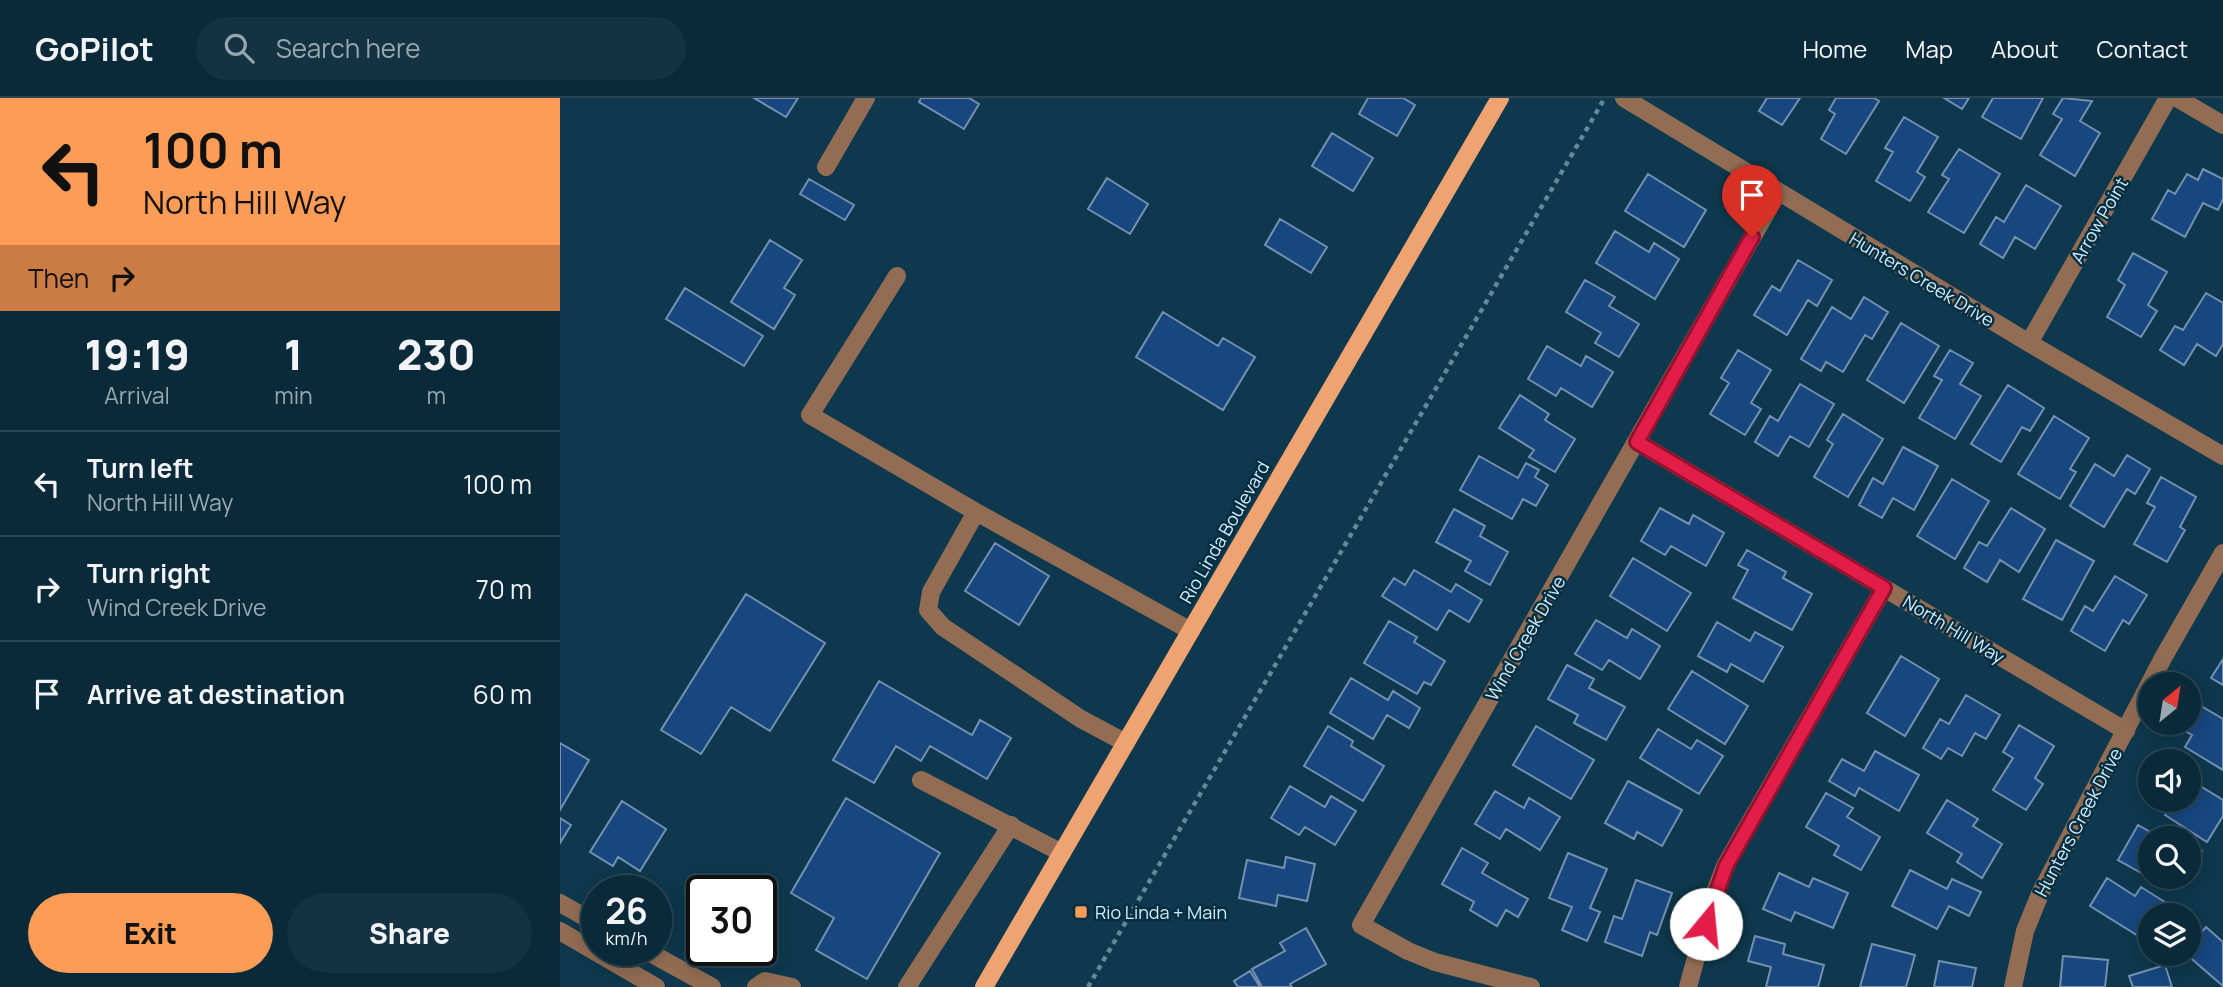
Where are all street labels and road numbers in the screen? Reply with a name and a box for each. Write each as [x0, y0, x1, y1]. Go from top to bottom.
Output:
street label: Arrow Point [2065, 173, 2133, 267]
street label: Hunters Creek Drive [1845, 226, 1999, 332]
street label: Rio Linda Boulevard [1174, 457, 1274, 607]
street label: Wind Creek Drive [1479, 571, 1571, 705]
street label: North Hill Way [1899, 589, 2010, 669]
street label: Hunters Creek Drive [2029, 743, 2127, 901]

